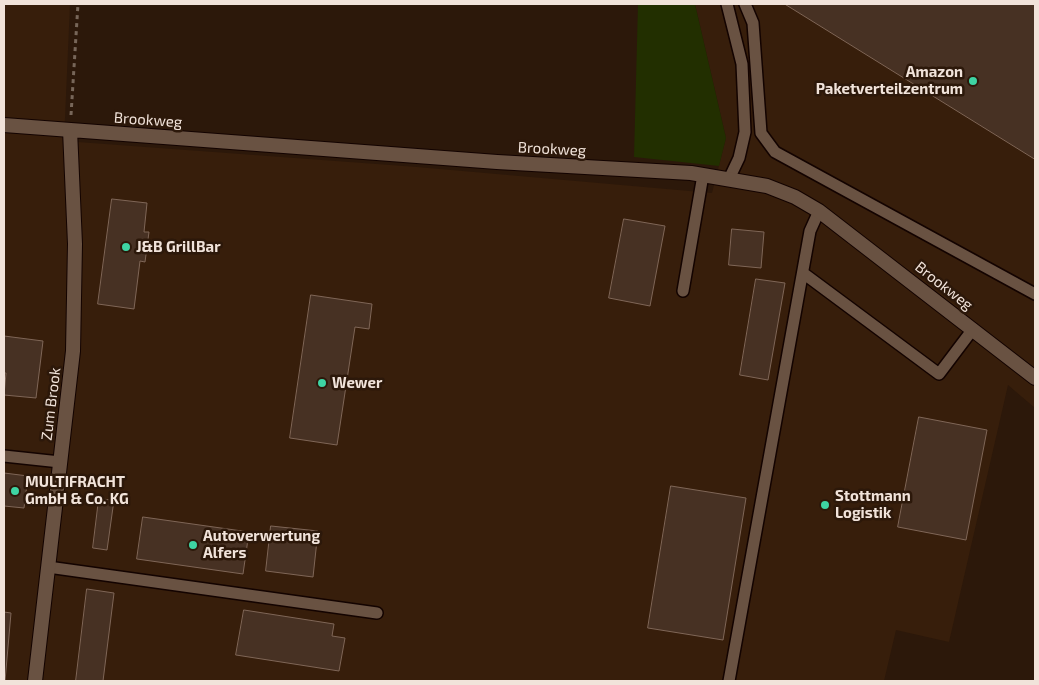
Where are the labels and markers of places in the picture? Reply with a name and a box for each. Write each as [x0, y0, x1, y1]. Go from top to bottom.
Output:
place label: Amazon Paketverteilzentrum [816, 63, 963, 98]
marker: Amazon Paketverteilzentrum [967, 75, 979, 87]
place label: J&B GrillBar [136, 238, 221, 256]
marker: J&B GrillBar [120, 241, 132, 253]
place label: Wewer [332, 374, 382, 392]
marker: Wewer [316, 377, 328, 389]
place label: MULTIFRACHT GmbH & Co. KG [25, 473, 129, 508]
marker: MULTIFRACHT GmbH & Co. KG [9, 485, 21, 497]
place label: Stottmann Logistik [835, 487, 911, 522]
marker: Stottmann Logistik [819, 499, 831, 511]
place label: Autoverwertung Alfers [203, 527, 320, 562]
marker: Autoverwertung Alfers [187, 539, 199, 551]

